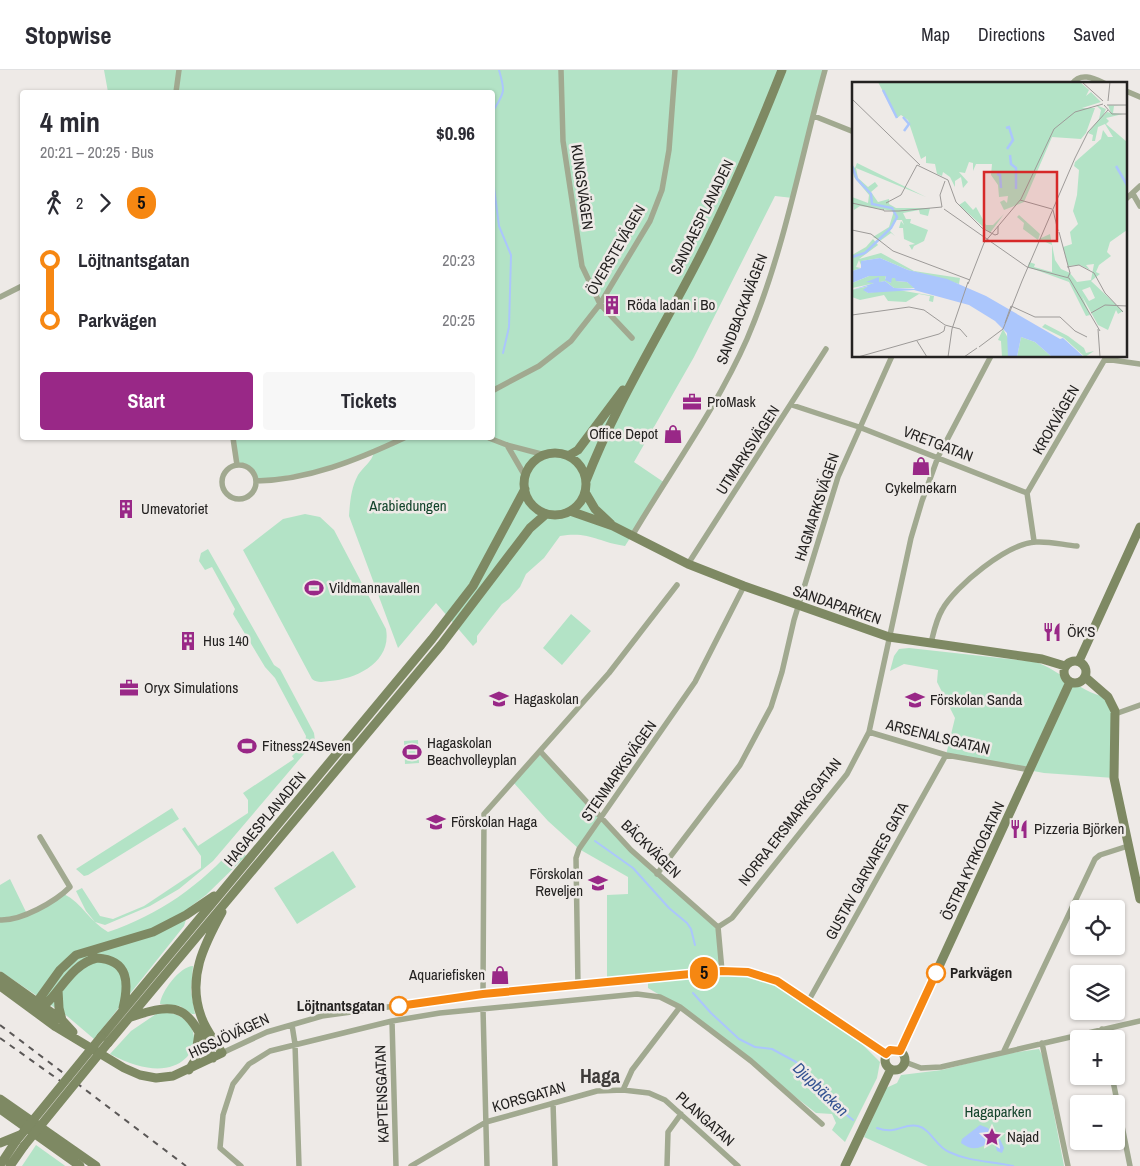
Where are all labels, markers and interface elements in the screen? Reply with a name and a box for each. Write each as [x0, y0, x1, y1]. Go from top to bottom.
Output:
text: Stopwise [25, 19, 111, 51]
text: Map [921, 22, 950, 47]
text: Directions [978, 22, 1045, 47]
text: Saved [1073, 22, 1115, 47]
inset map [852, 82, 1128, 358]
text: 4 min [40, 103, 100, 141]
text: $0.96 [436, 120, 475, 146]
text: 20:21 – 20:25 · Bus [40, 141, 154, 163]
street label: KUNGSVÄGEN [566, 143, 599, 231]
street label: SANDAESPLANADEN [665, 156, 738, 278]
icon: walk [40, 189, 68, 217]
icon: forward [91, 189, 119, 217]
text: 5 [137, 190, 146, 215]
text: 2 [76, 192, 83, 214]
street label: ÖVERSTEVÄGEN [581, 201, 650, 299]
text: Löjtnantsgatan [78, 247, 190, 273]
text: 20:23 [442, 249, 475, 271]
street label: SANDBACKAVÄGEN [711, 250, 772, 367]
building icon: Röda ladan i Bo [601, 294, 623, 316]
place label: Röda ladan i Bo [627, 294, 715, 315]
text: Parkvägen [78, 307, 157, 333]
text: 20:25 [442, 309, 475, 331]
button: Start [40, 372, 253, 430]
button: Tickets [263, 372, 475, 430]
street label: KROKVÄGEN [1027, 381, 1084, 458]
office icon: ProMask [681, 391, 703, 413]
place label: ProMask [707, 391, 756, 412]
street label: UTMARKSVÄGEN [711, 401, 784, 498]
street label: VRETGATAN [900, 421, 976, 466]
place label: Office Depot [589, 423, 659, 444]
shop icon: Office Depot [662, 423, 684, 445]
street label: HAGMARKSVÄGEN [789, 450, 844, 564]
shop icon: Cykelmekarn [910, 455, 932, 477]
place label: Cykelmekarn [885, 477, 957, 498]
park label: Arabiedungen [368, 495, 447, 516]
building icon: Umevatoriet [115, 498, 137, 520]
place label: Umevatoriet [141, 498, 209, 519]
sports icon: Vildmannavallen [303, 577, 325, 599]
place label: Vildmannavallen [329, 577, 420, 598]
street label: SANDAPARKEN [790, 580, 884, 629]
restaurant icon: ÖK'S [1041, 621, 1063, 643]
place label: ÖK'S [1067, 621, 1095, 642]
building icon: Hus 140 [177, 630, 199, 652]
place label: Hus 140 [203, 630, 249, 651]
office icon: Oryx Simulations [118, 677, 140, 699]
place label: Oryx Simulations [144, 677, 238, 698]
school or university icon: Hagaskolan [488, 688, 510, 710]
place label: Hagaskolan [514, 688, 579, 709]
school or university icon: Förskolan Sanda [904, 689, 926, 711]
place label: Förskolan Sanda [930, 689, 1023, 710]
street label: ARSENALSGATAN [883, 713, 992, 760]
street label: STENMARKSVÄGEN [576, 716, 661, 825]
place label: Hagaskolan Beachvolleyplan [427, 732, 517, 770]
sports icon: Fitness24Seven [236, 735, 258, 757]
place label: Fitness24Seven [262, 735, 351, 756]
sports icon: Hagaskolan Beachvolleyplan [401, 741, 423, 763]
street label: NORRA ERSMARKSGATAN [733, 753, 846, 890]
street label: HAGAESPLANADEN [219, 767, 310, 870]
street label: GUSTAV GARVARES GATA [820, 797, 914, 943]
street label: ÖSTRA KYRKOGATAN [936, 798, 1009, 924]
school or university icon: Förskolan Haga [425, 811, 447, 833]
place label: Förskolan Haga [451, 811, 537, 832]
street label: BÄCKVÄGEN [617, 815, 686, 882]
restaurant icon: Pizzeria Björken [1008, 818, 1030, 840]
place label: Pizzeria Björken [1034, 818, 1124, 839]
place label: Förskolan Reveljen [530, 863, 583, 901]
school or university icon: Förskolan Reveljen [587, 872, 609, 894]
map controls [1070, 900, 1125, 1150]
button: locate [1070, 900, 1125, 955]
line badge: 5 [688, 957, 720, 989]
text: 5 [700, 960, 708, 985]
place label: Parkvägen [950, 962, 1012, 983]
marker: Parkvägen [926, 963, 946, 983]
place label: Aquariefisken [408, 964, 485, 985]
shop icon: Aquariefisken [489, 964, 511, 986]
button: layers [1070, 965, 1125, 1020]
place label: Löjtnantsgatan [297, 995, 385, 1016]
marker: Löjtnantsgatan [389, 996, 409, 1016]
street label: HISSJÖVÄGEN [185, 1008, 272, 1063]
button: + [1070, 1030, 1125, 1085]
street label: KAPTENSGATAN [369, 1045, 394, 1143]
water label: Djupbäcken [788, 1057, 854, 1121]
district label: Haga [580, 1062, 620, 1089]
street label: KORSGATAN [490, 1076, 568, 1117]
street label: PLANGATAN [671, 1086, 739, 1151]
button: − [1070, 1095, 1125, 1150]
park label: Hagaparken [964, 1101, 1032, 1122]
place icon: Najad [981, 1126, 1003, 1148]
place label: Najad [1007, 1126, 1039, 1147]

